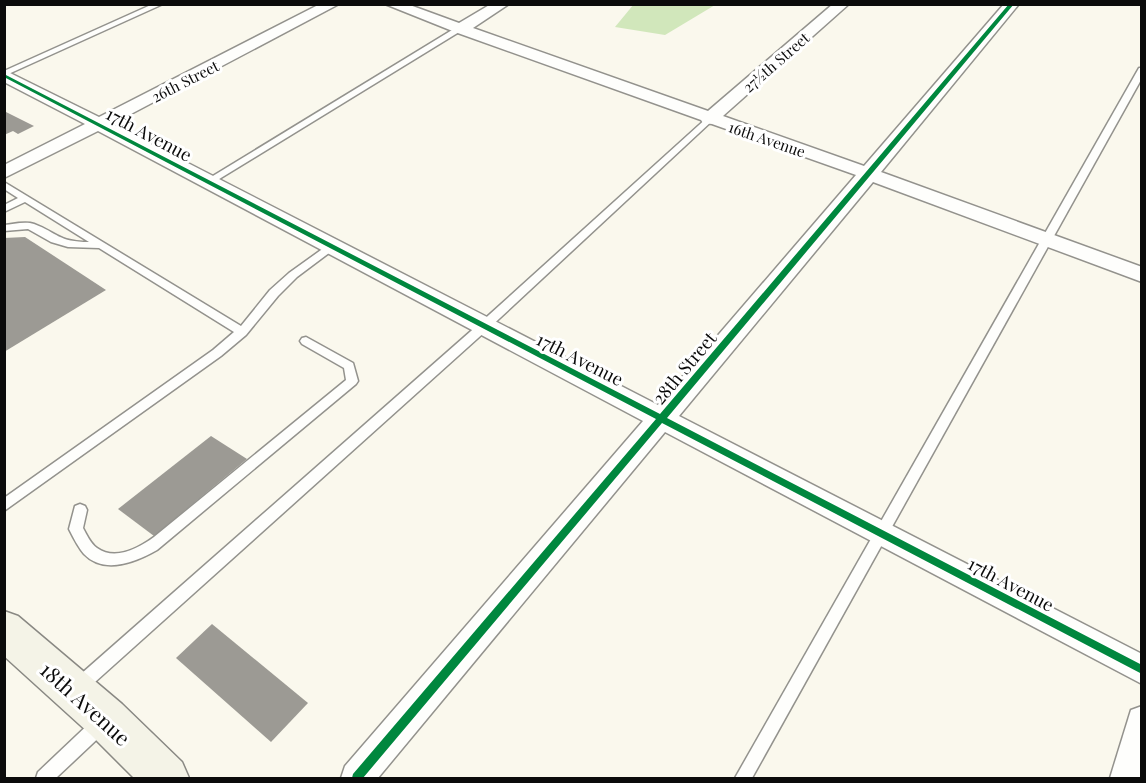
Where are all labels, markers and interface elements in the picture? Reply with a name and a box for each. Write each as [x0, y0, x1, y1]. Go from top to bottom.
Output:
street label: 27½th Street [739, 27, 814, 96]
street label: 26th Street [148, 55, 223, 107]
street label: 17th Avenue [102, 101, 196, 167]
street label: 16th Avenue [726, 116, 808, 162]
street label: 28th Street [647, 326, 722, 409]
street label: 17th Avenue [533, 327, 627, 391]
street label: 17th Avenue [964, 551, 1058, 617]
street label: 18th Avenue [35, 655, 137, 751]

